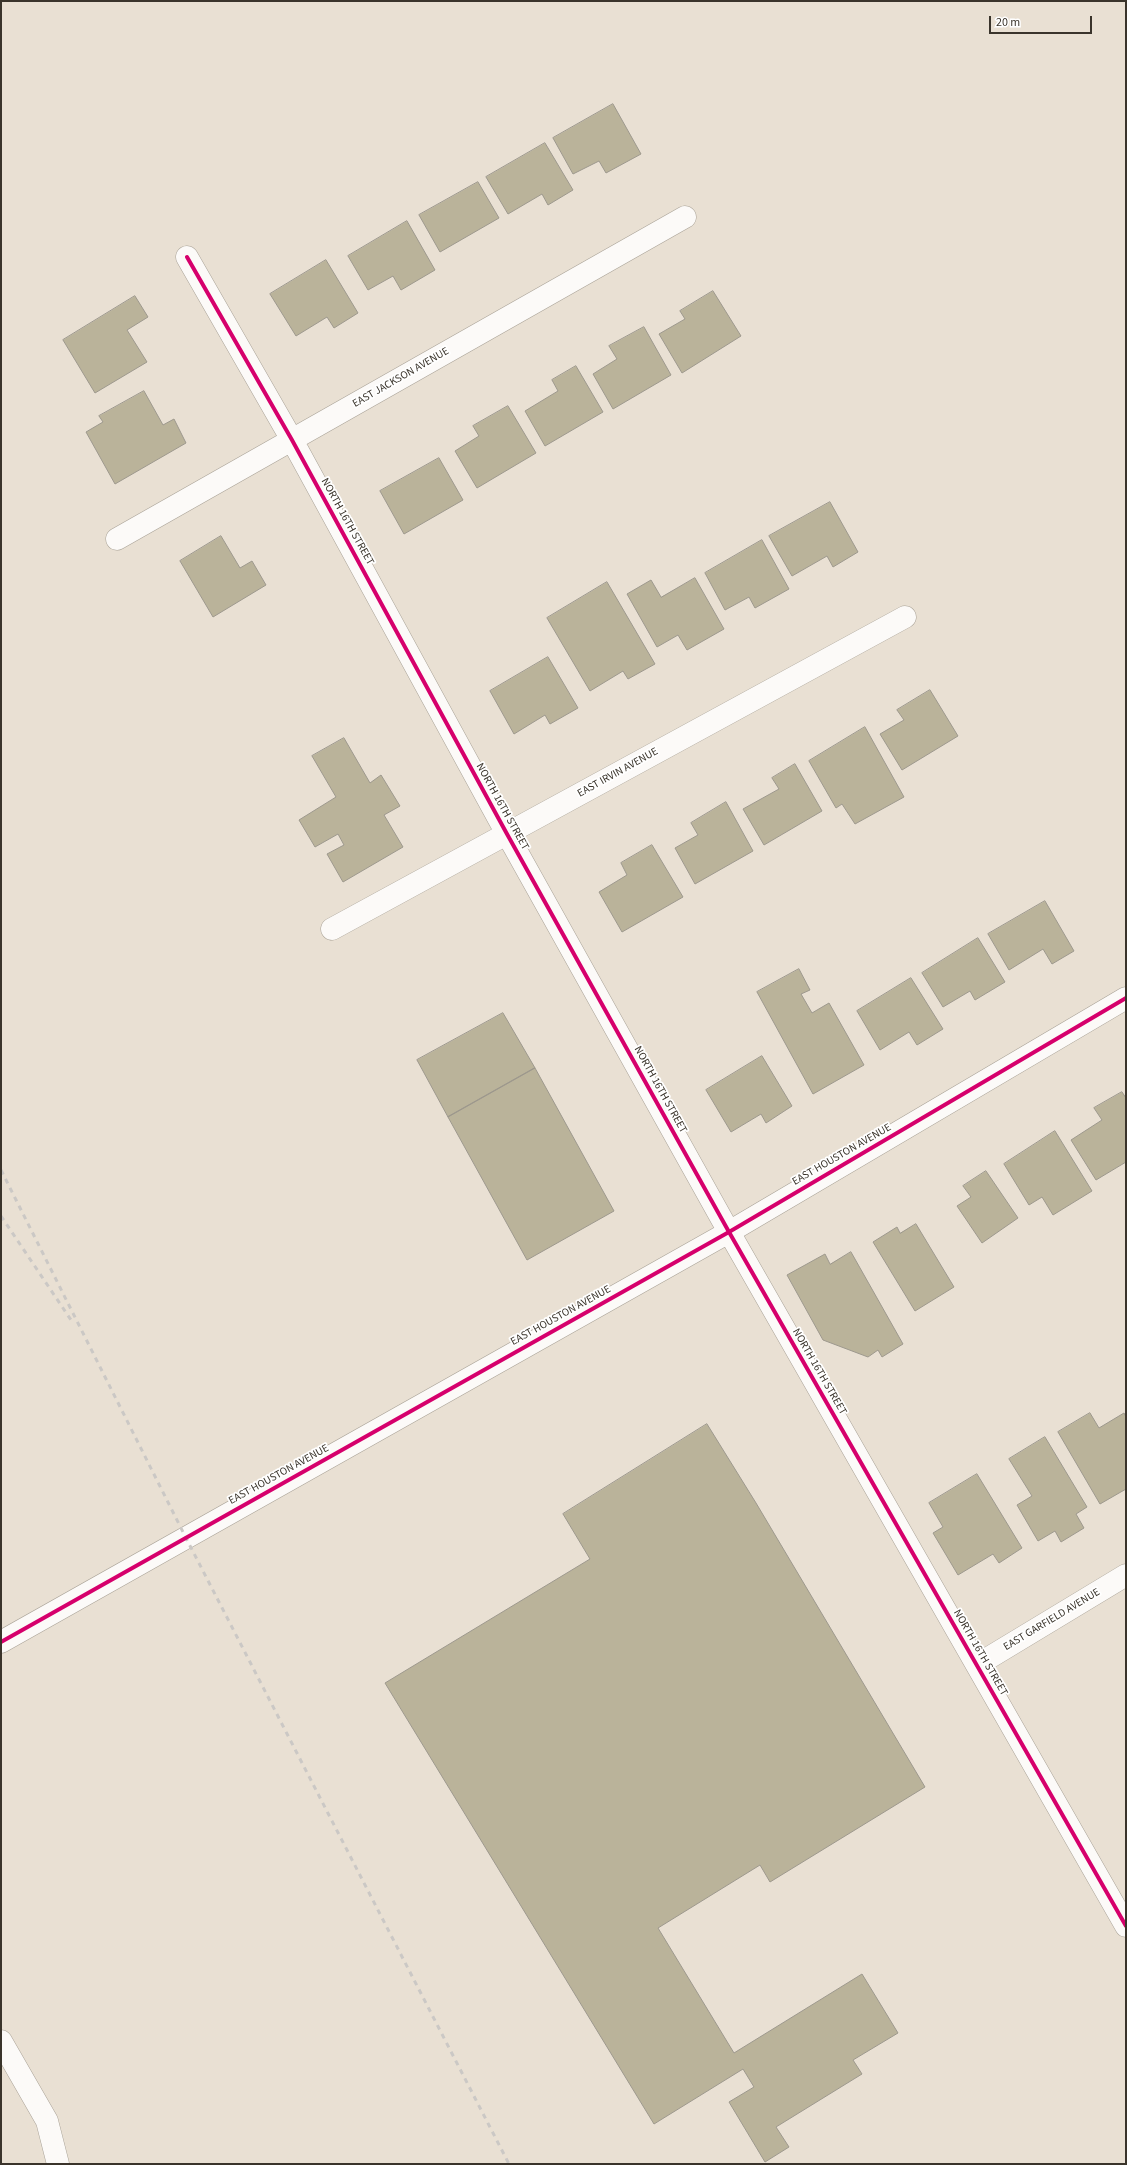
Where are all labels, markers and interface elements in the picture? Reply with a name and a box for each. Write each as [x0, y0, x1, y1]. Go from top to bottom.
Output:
scale bar [991, 8, 1094, 34]
text: 20 m [996, 14, 1020, 31]
street label: EAST JACKSON AVENUE [351, 345, 451, 411]
street label: NORTH 16TH STREET [318, 476, 376, 568]
street label: EAST IRVIN AVENUE [575, 745, 661, 801]
street label: NORTH 16TH STREET [473, 761, 531, 853]
street label: NORTH 16TH STREET [631, 1044, 689, 1136]
street label: EAST HOUSTON AVENUE [790, 1121, 894, 1189]
street label: EAST HOUSTON AVENUE [509, 1283, 613, 1349]
street label: NORTH 16TH STREET [789, 1327, 849, 1417]
street label: EAST HOUSTON AVENUE [227, 1442, 331, 1508]
street label: EAST GARFIELD AVENUE [1001, 1586, 1103, 1654]
street label: NORTH 16TH STREET [950, 1608, 1010, 1698]

